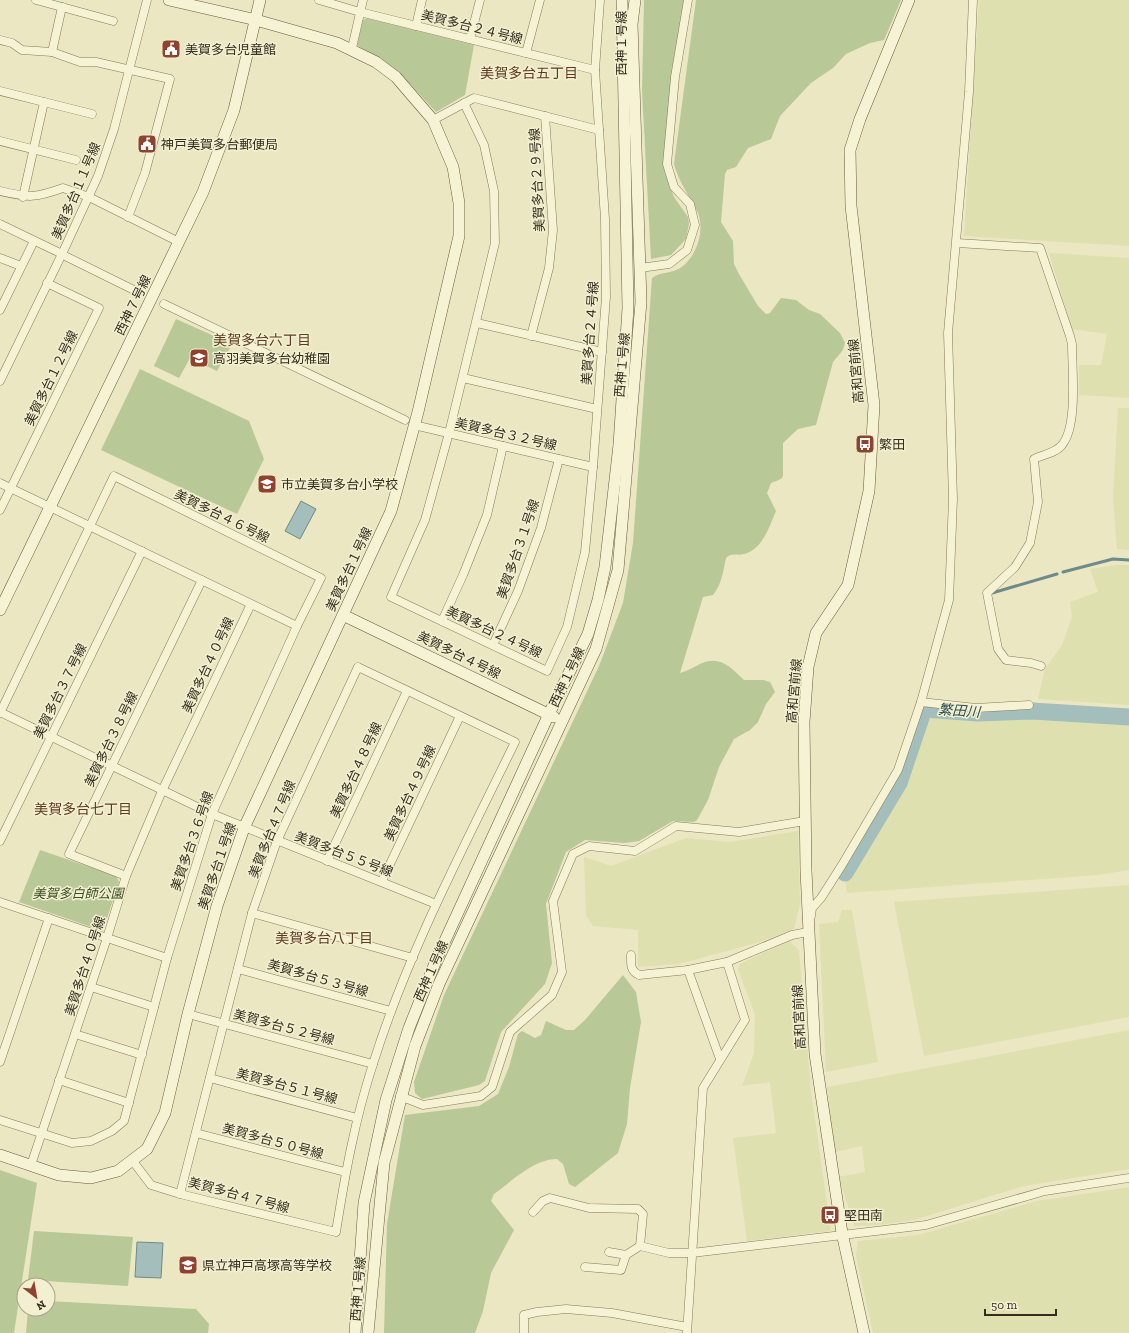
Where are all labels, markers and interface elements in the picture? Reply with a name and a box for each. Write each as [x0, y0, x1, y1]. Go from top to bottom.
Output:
street label: 美賀多台２４号線 [420, 7, 524, 47]
street label: 西神１号線 [614, 10, 629, 76]
public building icon: 美賀多台児童館 [160, 38, 182, 60]
place label: 美賀多台児童館 [185, 42, 276, 57]
district label: 美賀多台五丁目 [480, 65, 578, 82]
street label: 美賀多台２９号線 [527, 128, 547, 232]
public building icon: 神戸美賀多台郵便局 [136, 133, 158, 155]
place label: 神戸美賀多台郵便局 [161, 137, 278, 152]
street label: 美賀多台１１号線 [49, 140, 103, 242]
street label: 西神７号線 [112, 272, 154, 338]
street label: 美賀多台２４号線 [579, 281, 601, 385]
street label: 美賀多台１２号線 [21, 328, 81, 428]
district label: 美賀多台六丁目 [213, 332, 311, 349]
street label: 西神１号線 [612, 332, 632, 398]
street label: 高和宮前線 [846, 338, 866, 404]
school or university icon: 高羽美賀多台幼稚園 [188, 347, 210, 369]
place label: 高羽美賀多台幼稚園 [213, 351, 330, 366]
street label: 美賀多台３２号線 [454, 415, 558, 453]
bus stop icon: 繁田 [854, 433, 876, 455]
place label: 繁田 [879, 437, 905, 452]
school or university icon: 市立美賀多台小学校 [256, 473, 278, 495]
place label: 市立美賀多台小学校 [281, 477, 398, 492]
street label: 美賀多台４６号線 [172, 486, 272, 546]
street label: 美賀多台３１号線 [494, 497, 542, 601]
street label: 美賀多台１号線 [323, 525, 375, 613]
street label: 美賀多台２４号線 [444, 603, 544, 661]
street label: 美賀多台４０号線 [179, 615, 237, 715]
street label: 美賀多台４号線 [415, 628, 503, 682]
street label: 美賀多台３７号線 [30, 641, 90, 741]
street label: 西神１号線 [546, 644, 588, 710]
street label: 高和宮前線 [784, 658, 804, 724]
street label: 美賀多台３８号線 [81, 689, 141, 789]
water label: 繁田川 [937, 701, 983, 721]
street label: 美賀多台４８号線 [327, 720, 385, 820]
street label: 美賀多台４９号線 [381, 743, 439, 843]
street label: 美賀多台４７号線 [246, 778, 298, 880]
street label: 美賀多台３６号線 [168, 789, 216, 893]
district label: 美賀多台七丁目 [34, 801, 132, 818]
street label: 美賀多台１号線 [195, 821, 239, 911]
street label: 美賀多台５５号線 [293, 828, 395, 880]
park label: 美賀多白師公園 [32, 886, 125, 901]
street label: 美賀多台４０号線 [62, 914, 108, 1018]
district label: 美賀多台八丁目 [275, 930, 373, 947]
street label: 西神１号線 [411, 938, 451, 1004]
street label: 美賀多台５３号線 [266, 956, 370, 1000]
street label: 高和宮前線 [790, 984, 808, 1050]
street label: 美賀多台５２号線 [232, 1006, 336, 1048]
street label: 美賀多台５１号線 [235, 1065, 339, 1107]
street label: 美賀多台５０号線 [221, 1120, 325, 1162]
street label: 美賀多台４７号線 [187, 1174, 291, 1216]
bus stop icon: 堅田南 [819, 1204, 841, 1226]
place label: 堅田南 [844, 1208, 883, 1223]
school or university icon: 県立神戸高塚高等学校 [177, 1254, 199, 1276]
street label: 西神１号線 [348, 1256, 368, 1322]
place label: 県立神戸高塚高等学校 [202, 1258, 332, 1273]
north arrow [16, 1277, 56, 1317]
scale bar [985, 1291, 1056, 1317]
text: N [33, 1297, 48, 1313]
text: 50 m [991, 1298, 1018, 1312]

